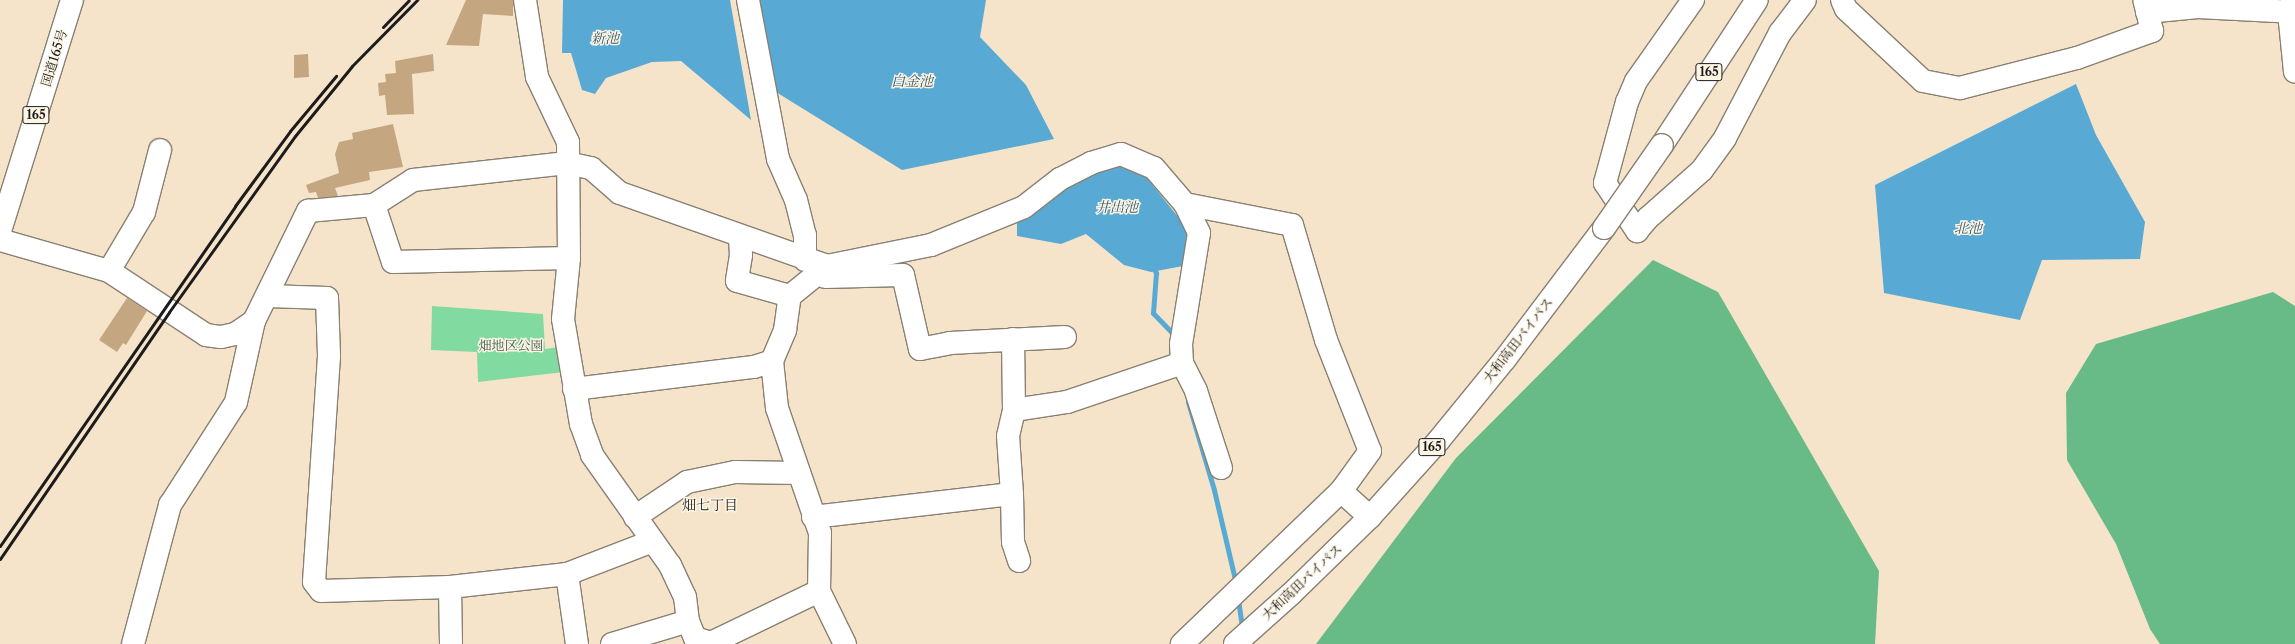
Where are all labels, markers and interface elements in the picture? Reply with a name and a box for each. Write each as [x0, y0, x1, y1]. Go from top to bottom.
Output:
street label: 国道165号 [38, 27, 70, 89]
water label: 新池 [591, 30, 619, 46]
road number: 165 [1695, 62, 1723, 82]
water label: 白金池 [891, 73, 933, 89]
road number: 165 [22, 105, 50, 125]
water label: 井出池 [1096, 199, 1138, 215]
water label: 北池 [1954, 220, 1982, 236]
street label: 大和高田バイパス [1480, 294, 1556, 386]
park label: 畑地区公園 [479, 337, 543, 353]
road number: 165 [1418, 437, 1446, 457]
district label: 畑七丁目 [682, 497, 738, 513]
street label: 大和高田バイパス [1259, 541, 1345, 623]

